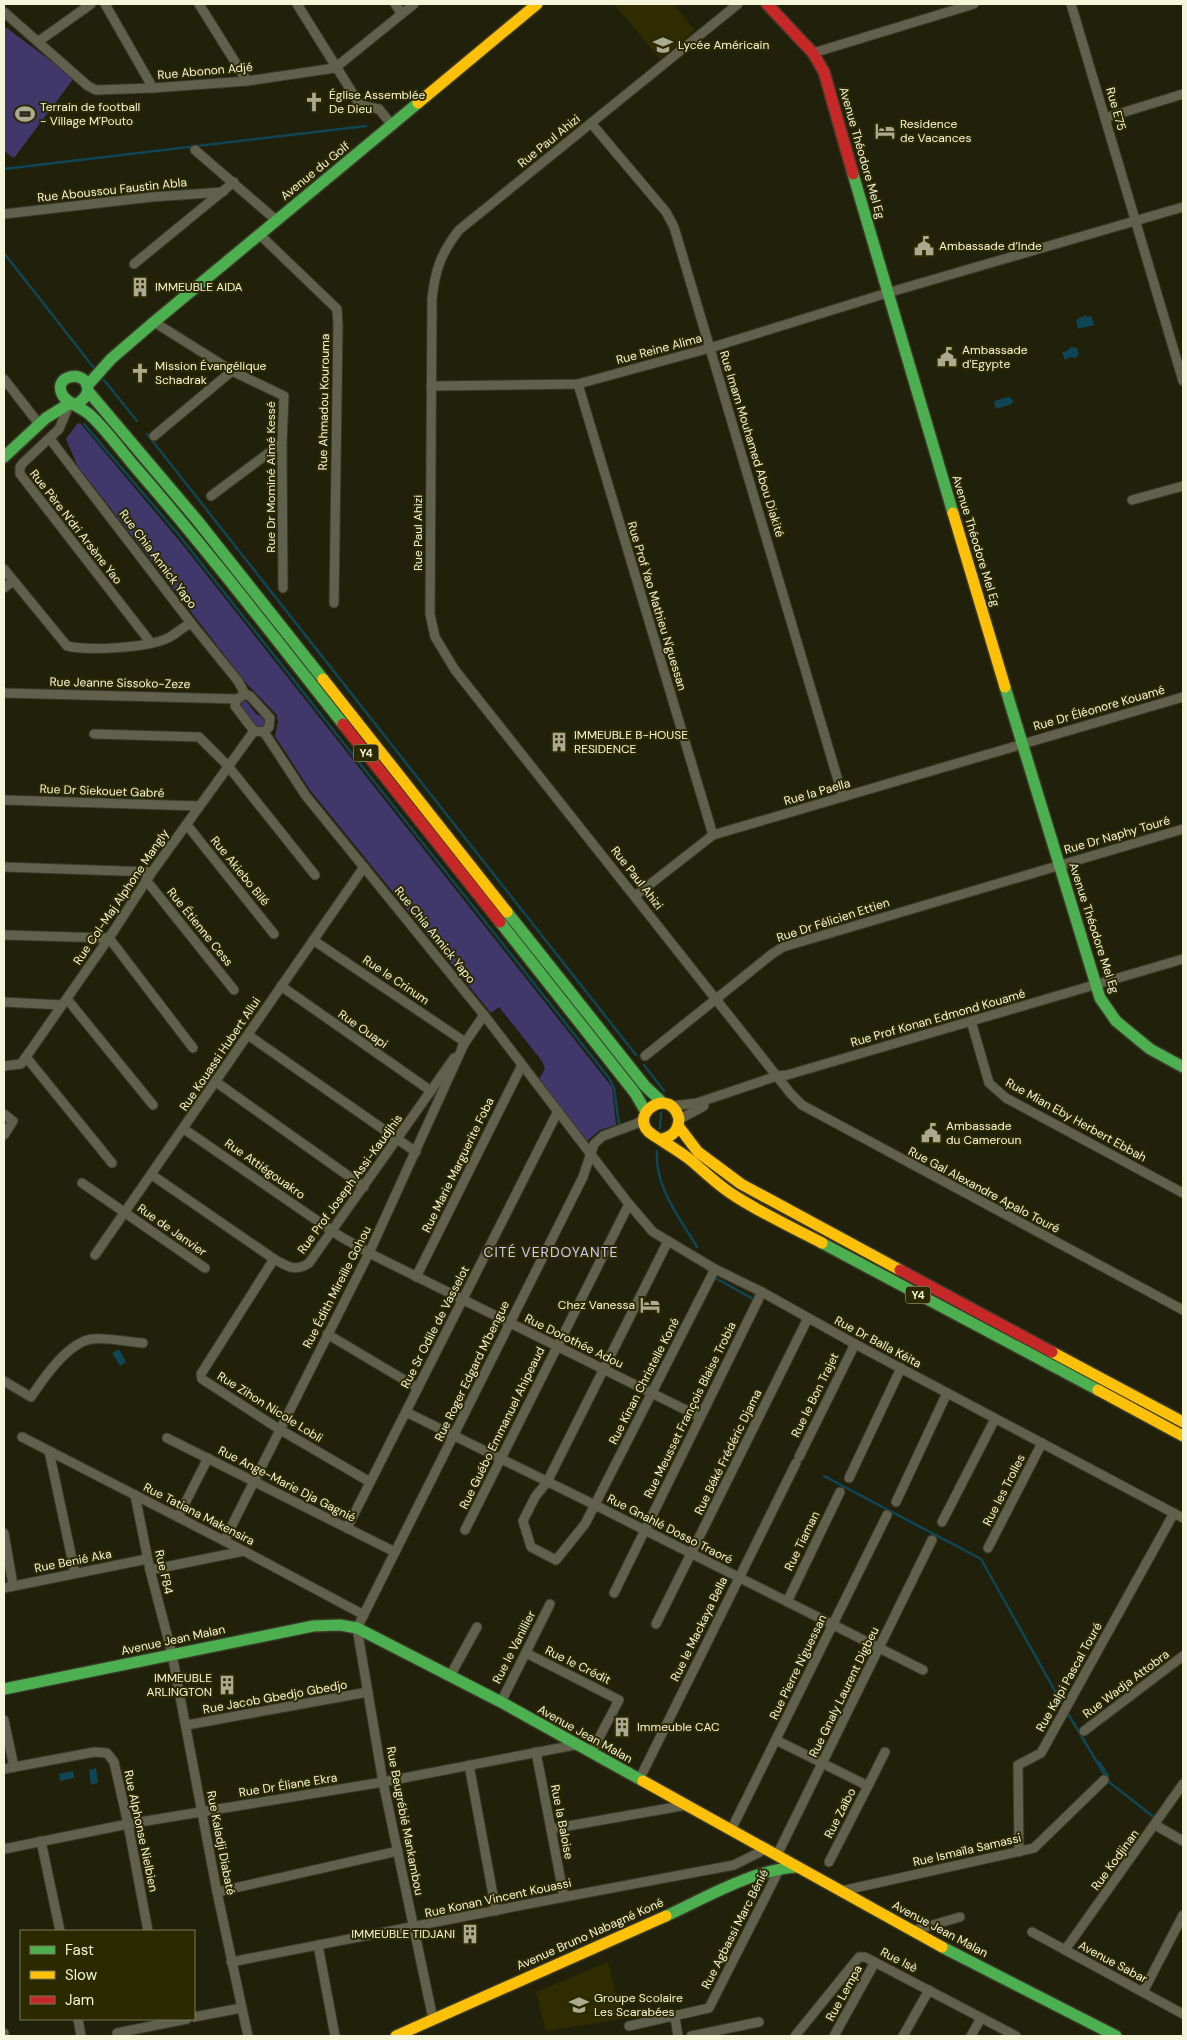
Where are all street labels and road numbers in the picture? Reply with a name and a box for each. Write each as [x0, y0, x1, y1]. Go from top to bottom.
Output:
street label: Rue Abonon Adjé [157, 59, 253, 83]
street label: Avenue Théodore Mel Eg [835, 85, 889, 221]
street label: Rue E75 [1102, 86, 1130, 132]
street label: Rue Paul Ahizi [514, 111, 584, 171]
street label: Avenue du Golf [277, 138, 353, 204]
street label: Rue Aboussou Faustin Abla [36, 174, 188, 206]
street label: Rue Reine Alima [614, 330, 704, 368]
street label: Rue Ahmadou Kourouma [315, 333, 333, 471]
street label: Rue Imam Mouhamed Abou Diakité [716, 349, 788, 539]
street label: Rue Dr Mominé Aimé Kessé [263, 401, 279, 553]
street label: Rue Père N'dri Arsène Yao [26, 466, 126, 588]
street label: Avenue Théodore Mel Eg [948, 473, 1004, 609]
street label: Rue Paul Ahizi [410, 495, 426, 571]
street label: Rue Chia Annick Yapo [115, 506, 201, 612]
street label: Rue Prof Yao Mathieu N'guessan [624, 520, 690, 693]
street label: Rue Jeanne Sissoko-Zeze [49, 674, 191, 692]
street label: Rue Dr Éléonore Kouamé [1031, 681, 1167, 734]
road number: Y4 [354, 744, 378, 761]
street label: Rue la Paella [782, 775, 852, 809]
street label: Rue Dr Siekouet Gabré [39, 781, 165, 801]
street label: Rue Dr Naphy Touré [1062, 812, 1172, 858]
street label: Rue Col-Maj Alphone Mangly [70, 826, 173, 968]
street label: Rue Akiebo Bilé [207, 833, 273, 909]
street label: Rue Paul Ahizi [607, 843, 667, 913]
street label: Avenue Théodore Mel Eg [1065, 861, 1123, 996]
street label: Rue Chia Annick Yapo [391, 883, 479, 987]
street label: Rue Étienne Cess [163, 884, 237, 970]
street label: Rue Dr Félicien Ettien [774, 894, 892, 946]
street label: Rue le Crinum [360, 952, 432, 1008]
street label: Rue Prof Konan Edmond Kouamé [849, 985, 1027, 1051]
street label: Rue Kouassi Hubert Allui [176, 994, 264, 1114]
street label: Rue Ouapi [335, 1006, 391, 1052]
street label: Rue Mian Eby Herbert Ebbah [1003, 1075, 1149, 1165]
street label: Rue Marie Marguerite Foba [418, 1095, 498, 1235]
street label: Rue Prof Joseph Assi-Kaudjhis [294, 1111, 406, 1257]
street label: Rue Attiégouakro [222, 1135, 308, 1203]
street label: Rue Gal Alexandre Apalo Touré [905, 1143, 1063, 1237]
street label: Rue de Janvier [134, 1200, 210, 1260]
street label: Rue Édith Mireille Gohou [299, 1223, 375, 1351]
street label: Rue Sr Odile de Vasselot [397, 1263, 473, 1391]
road number: Y4 [906, 1286, 930, 1304]
street label: Rue Roger Edgard M'bengue [431, 1298, 513, 1444]
street label: Rue Dorothée Adou [522, 1310, 626, 1372]
street label: Rue Dr Balla Kéita [832, 1312, 924, 1372]
street label: Rue Kinan Christelle Koné [605, 1315, 683, 1447]
street label: Rue Meusset François Blaise Trobia [640, 1319, 740, 1501]
street label: Rue Guébo Emmanuel Ahipeaud [456, 1344, 548, 1512]
street label: Rue le Bon Trajet [788, 1350, 843, 1440]
street label: Rue Zihon Nicole Lobli [214, 1368, 326, 1446]
street label: Rue Béké Frédéric Djama [691, 1387, 765, 1517]
street label: Rue Ange-Marie Dja Gagnié [215, 1442, 359, 1526]
street label: Rue les Trolles [979, 1451, 1029, 1529]
street label: Rue Tatiana Makensira [141, 1479, 257, 1549]
street label: Rue Gnahlé Dosso Traoré [604, 1490, 736, 1568]
street label: Rue Tiaman [781, 1509, 823, 1573]
street label: Rue Benié Aka [33, 1546, 113, 1576]
street label: Rue F84 [151, 1548, 177, 1596]
street label: Rue le Mackaya Bella [667, 1574, 731, 1684]
street label: Rue le Vanillier [489, 1607, 540, 1686]
street label: Rue Pierre N'guessan [766, 1612, 830, 1722]
street label: Rue Kalpi Pascal Touré [1032, 1619, 1106, 1735]
street label: Avenue Jean Malan [119, 1621, 227, 1659]
street label: Rue Gnaly Laurent Digbeu [805, 1624, 883, 1760]
street label: Rue le Crédit [542, 1642, 614, 1688]
street label: Rue Wadja Attobra [1080, 1646, 1172, 1722]
street label: Rue Jacob Gbedjo Gbedjo [202, 1676, 348, 1718]
street label: Avenue Jean Malan [535, 1701, 635, 1767]
street label: Rue Beugrébié Mankambou [383, 1745, 427, 1897]
street label: Rue Alphonse Nielbien [120, 1769, 162, 1893]
street label: Rue Dr Éliane Ekra [238, 1769, 338, 1801]
street label: Rue la Baloise [547, 1783, 577, 1861]
street label: Rue Zaïbo [821, 1785, 859, 1841]
street label: Rue Kaladji Diabaté [203, 1790, 239, 1897]
street label: Rue Kodjinan [1088, 1826, 1143, 1894]
street label: Rue Ismaïla Samassi [911, 1830, 1023, 1870]
street label: Rue Agbassi Marc Bénié [698, 1866, 772, 1992]
street label: Rue Konan Vincent Kouassi [423, 1875, 573, 1921]
street label: Avenue Bruno Nabagné Koné [514, 1894, 666, 1974]
street label: Avenue Jean Malan [889, 1897, 991, 1961]
street label: Avenue Sabar [1076, 1937, 1151, 1987]
street label: Rue Isè [878, 1944, 920, 1976]
street label: Rue Lempa [822, 1962, 866, 2024]

